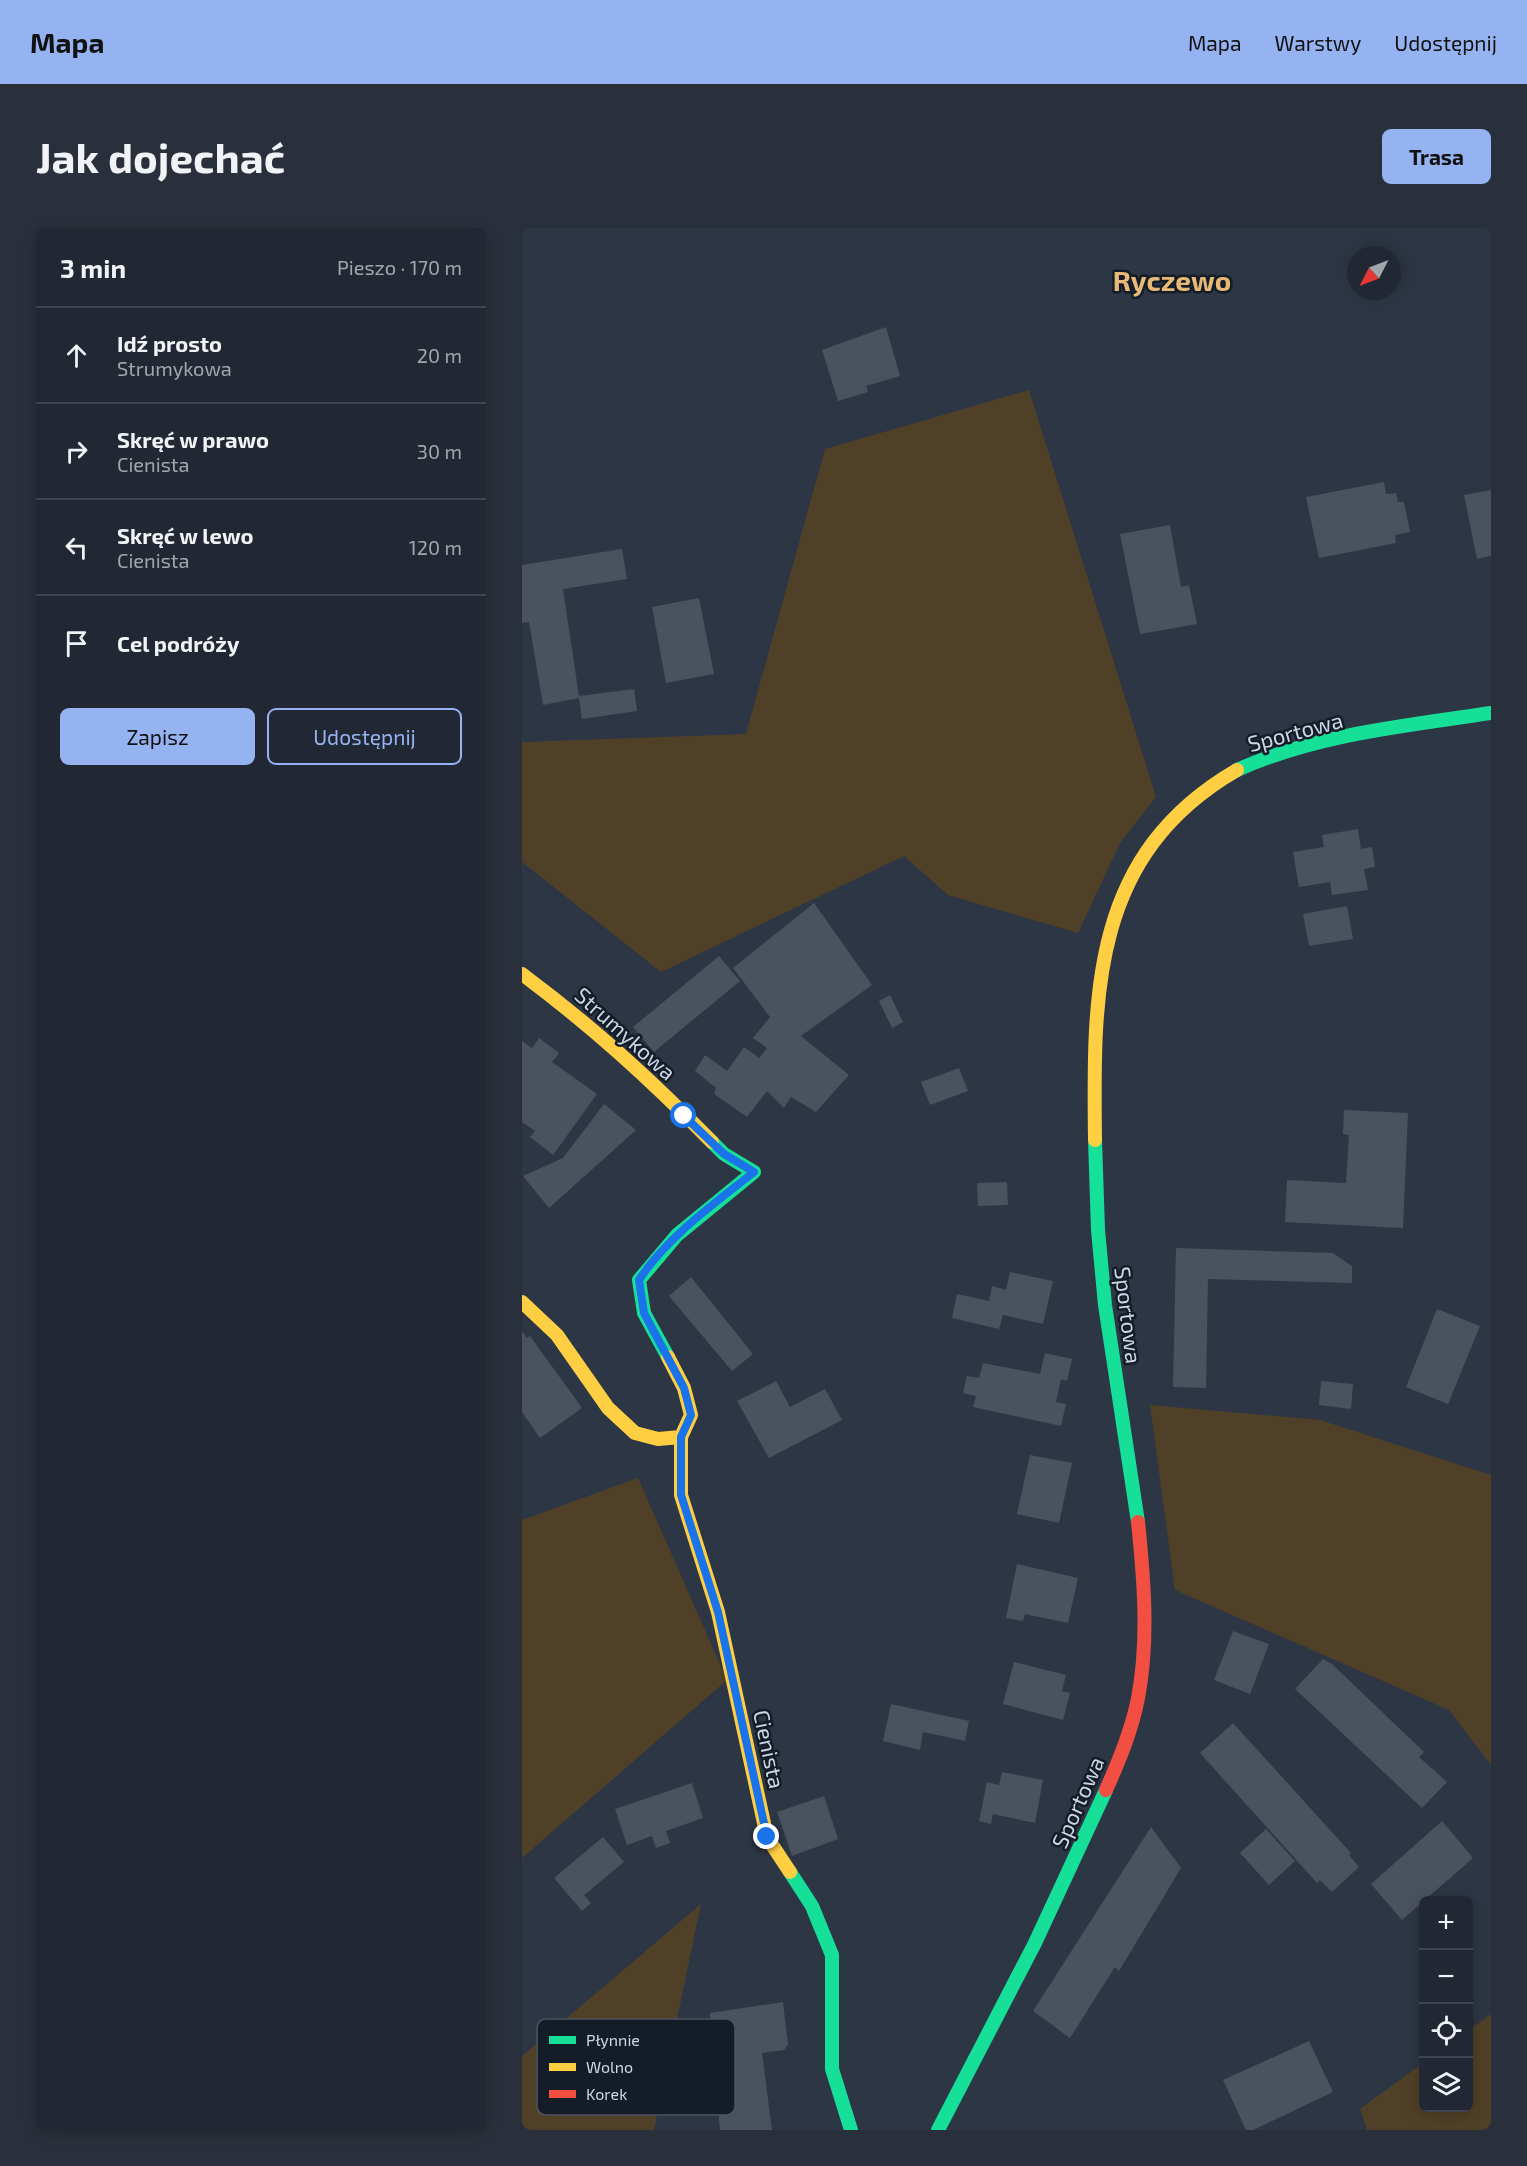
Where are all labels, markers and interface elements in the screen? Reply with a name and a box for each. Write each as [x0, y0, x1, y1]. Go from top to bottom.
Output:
text: Mapa [30, 25, 104, 59]
text: Mapa [1188, 30, 1242, 55]
text: Warstwy [1275, 30, 1361, 55]
text: Udostępnij [1394, 30, 1497, 55]
button: Trasa [1382, 129, 1491, 184]
text: Jak dojechać [36, 131, 285, 181]
north arrow [1347, 246, 1401, 300]
text: 3 min [60, 252, 126, 283]
text: Pieszo · 170 m [337, 255, 462, 279]
district label: Ryczewo [1113, 263, 1231, 297]
text: Idź prosto [117, 330, 222, 356]
icon: ahead [60, 339, 93, 372]
text: 20 m [417, 343, 462, 367]
text: Strumykowa [117, 356, 232, 380]
text: Skręć w prawo [117, 426, 269, 452]
icon: right [60, 435, 93, 468]
text: 30 m [417, 439, 462, 463]
text: Cienista [117, 452, 189, 476]
text: Skręć w lewo [117, 522, 254, 548]
icon: left [60, 531, 93, 564]
text: 120 m [409, 535, 462, 559]
text: Cienista [117, 548, 189, 572]
icon: arrive [60, 627, 93, 660]
text: Cel podróży [117, 630, 239, 656]
street label: Sportowa [1245, 706, 1345, 756]
button: Zapisz [60, 708, 255, 765]
button: Udostępnij [267, 708, 462, 765]
street label: Strumykowa [570, 981, 682, 1085]
route start [670, 1102, 696, 1128]
street label: Sportowa [1110, 1265, 1148, 1365]
street label: Cienista [749, 1707, 791, 1791]
street label: Sportowa [1045, 1752, 1109, 1852]
route end [753, 1823, 779, 1849]
map controls [1419, 1896, 1473, 2112]
button: + [1419, 1896, 1473, 1950]
button: − [1419, 1950, 1473, 2004]
button: locate [1419, 2004, 1473, 2058]
legend [537, 2019, 735, 2115]
text: Płynnie [586, 2030, 640, 2049]
text: Wolno [586, 2057, 633, 2076]
button: layers [1419, 2058, 1473, 2112]
text: Korek [586, 2084, 627, 2103]

